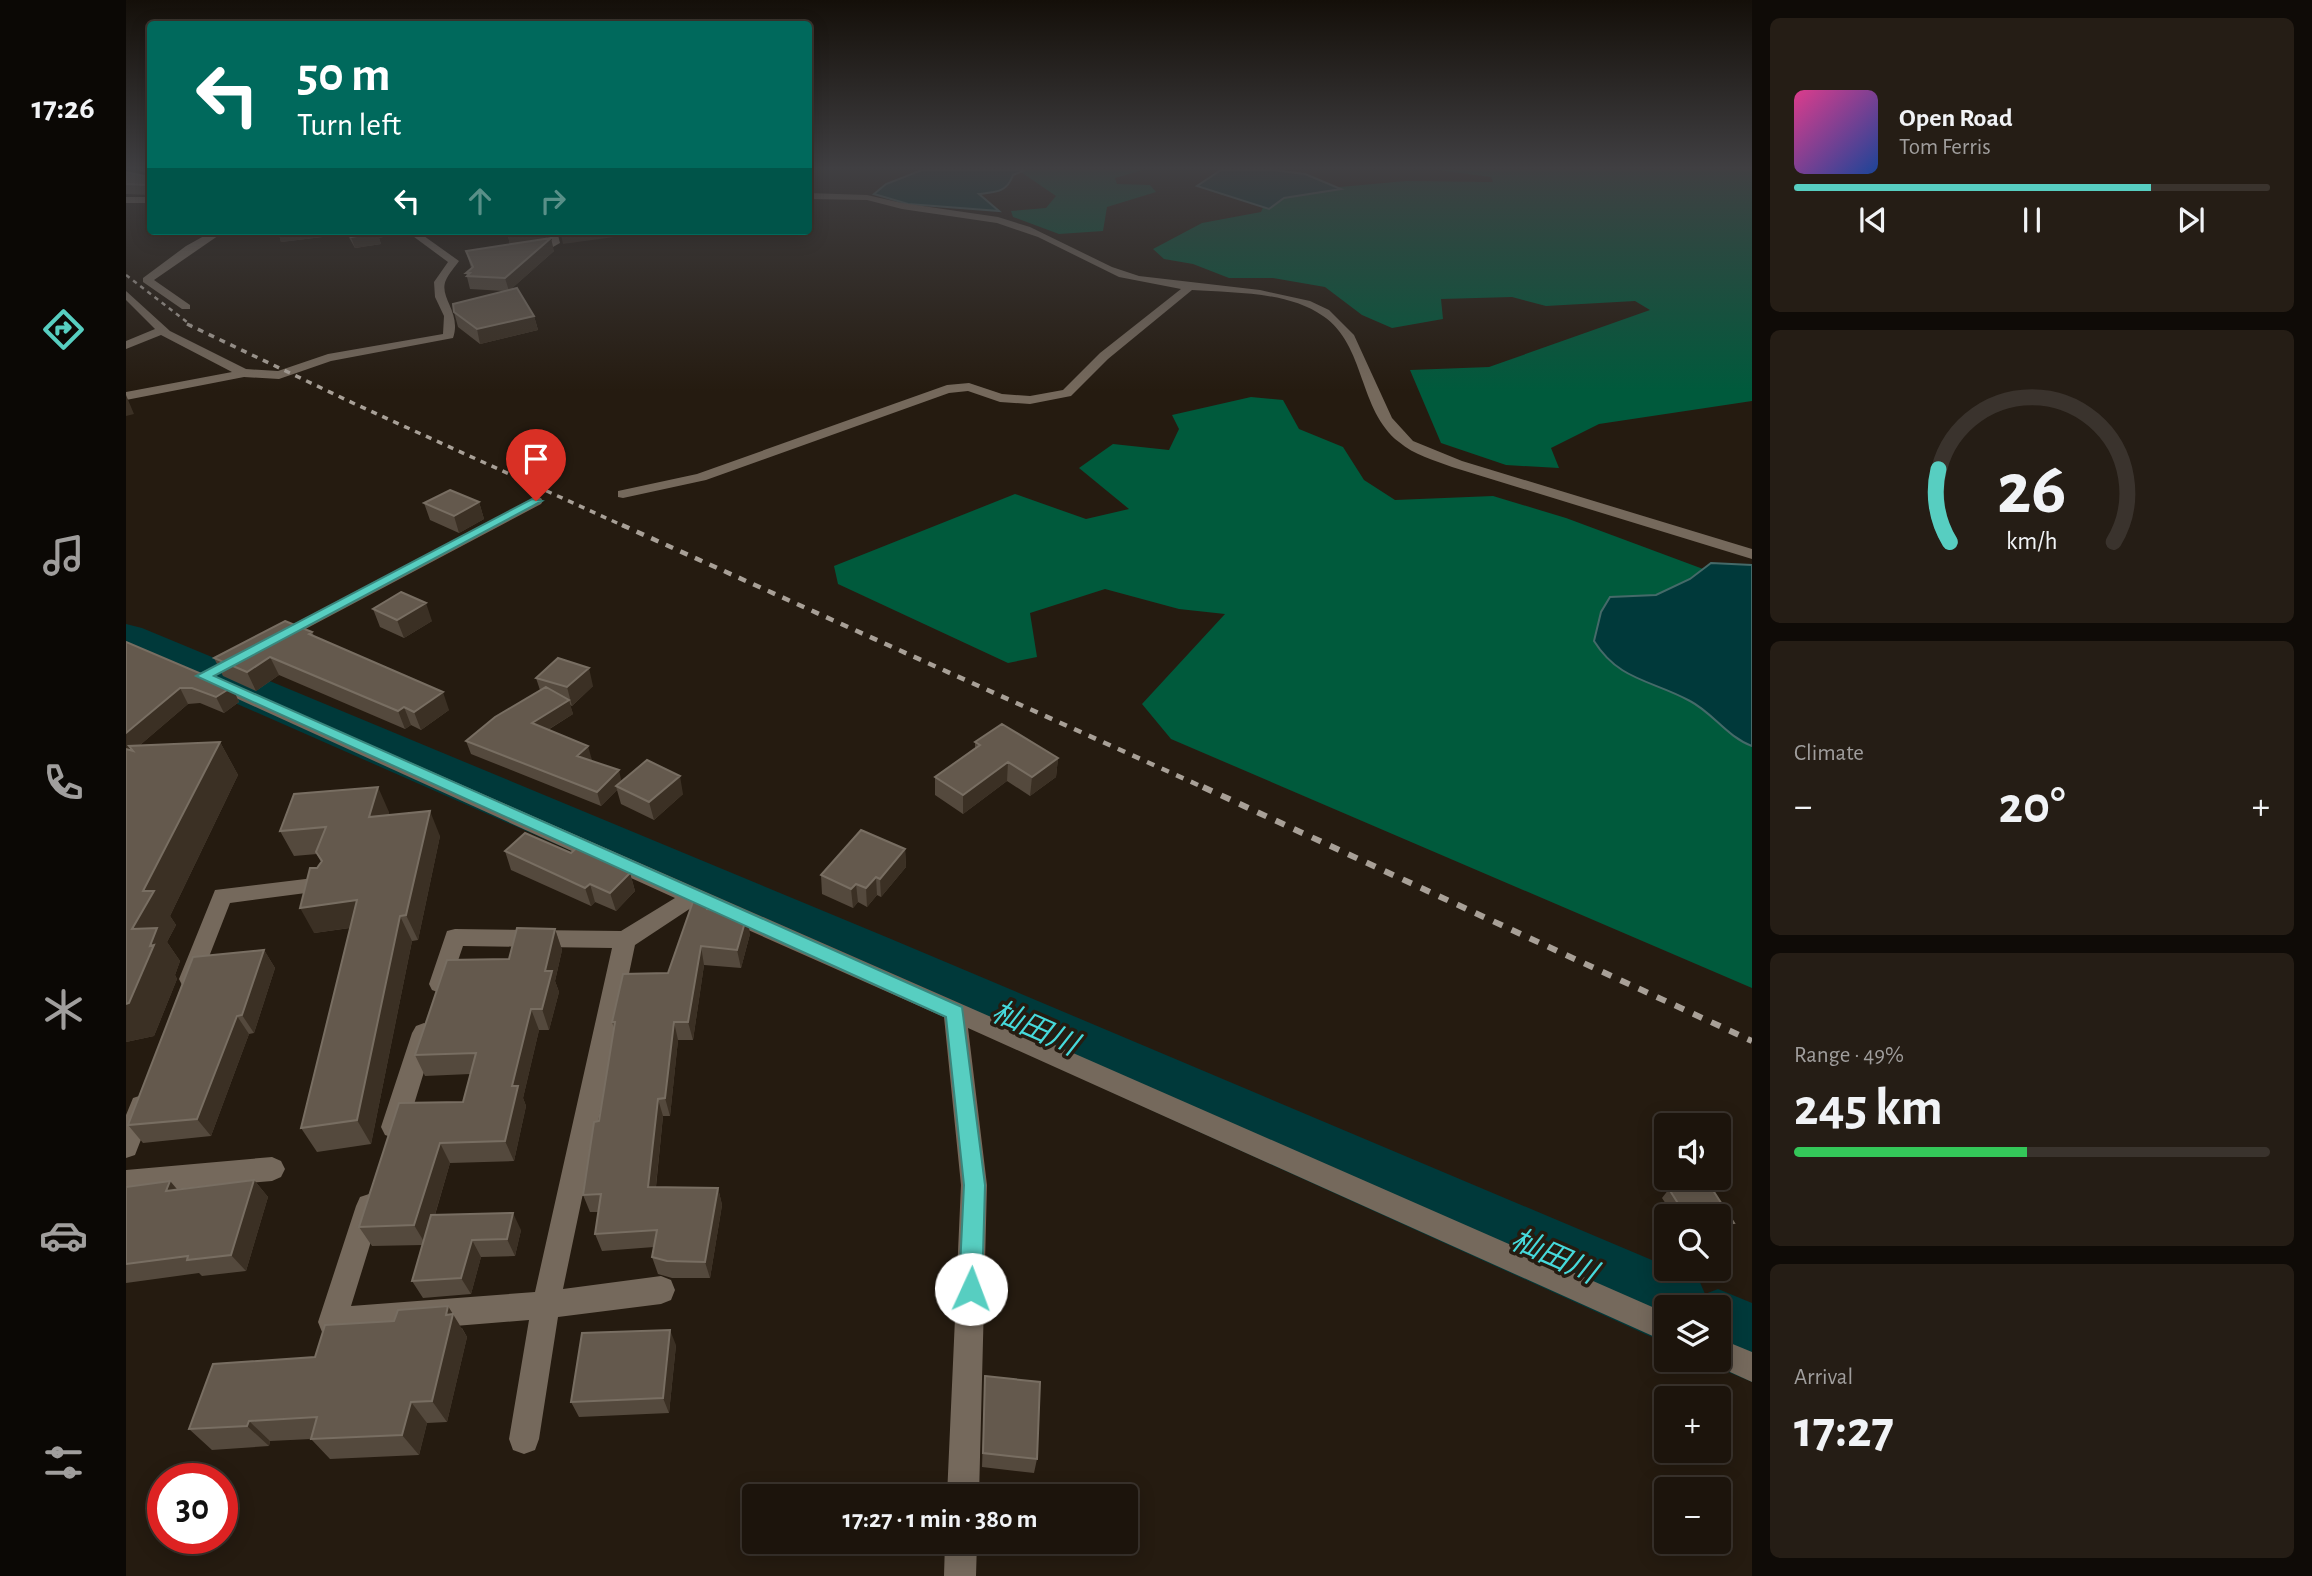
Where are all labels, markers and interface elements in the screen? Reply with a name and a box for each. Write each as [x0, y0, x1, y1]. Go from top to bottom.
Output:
icon: left [182, 49, 273, 140]
text: 50 m [297, 51, 391, 100]
text: 17:26 [31, 92, 95, 124]
text: Open Road [1899, 105, 2013, 131]
text: Turn left [297, 109, 401, 141]
text: Tom Ferris [1899, 136, 1991, 159]
icon: left [388, 182, 426, 220]
icon: ahead [461, 182, 499, 220]
icon: right [534, 182, 572, 220]
icon: previous [1854, 201, 1892, 239]
icon: pause [2013, 201, 2051, 239]
icon: next [2172, 201, 2210, 239]
icon: directions [39, 305, 88, 354]
pin [506, 429, 566, 501]
icon: arrive [517, 440, 555, 478]
text: 26 [1997, 455, 2067, 528]
text: km/h [2006, 529, 2058, 554]
icon: music [39, 531, 88, 580]
text: Climate [1794, 742, 1864, 765]
icon: phone [39, 758, 88, 807]
text: 20° [1999, 780, 2065, 832]
text: − [1794, 788, 1812, 826]
text: + [2252, 788, 2270, 826]
icon: climate [39, 985, 88, 1034]
water label: 杣田川 [987, 995, 1085, 1062]
text: Range · 49% [1794, 1044, 1904, 1067]
text: 245 km [1794, 1082, 1943, 1134]
map controls [1654, 1113, 1731, 1554]
button: sound [1654, 1113, 1731, 1190]
button: search [1654, 1204, 1731, 1281]
icon: car [39, 1211, 88, 1260]
water label: 杣田川 [1506, 1223, 1604, 1290]
position arrow [934, 1252, 1008, 1326]
button: layers [1654, 1295, 1731, 1372]
text: Arrival [1794, 1366, 1853, 1389]
button: + [1654, 1386, 1731, 1463]
text: 17:27 [1794, 1404, 1894, 1456]
icon: filters [39, 1438, 88, 1487]
speed limit sign: 30 [147, 1463, 238, 1554]
button: − [1654, 1477, 1731, 1554]
text: 17:27 · 1 min · 380 m [843, 1506, 1037, 1532]

